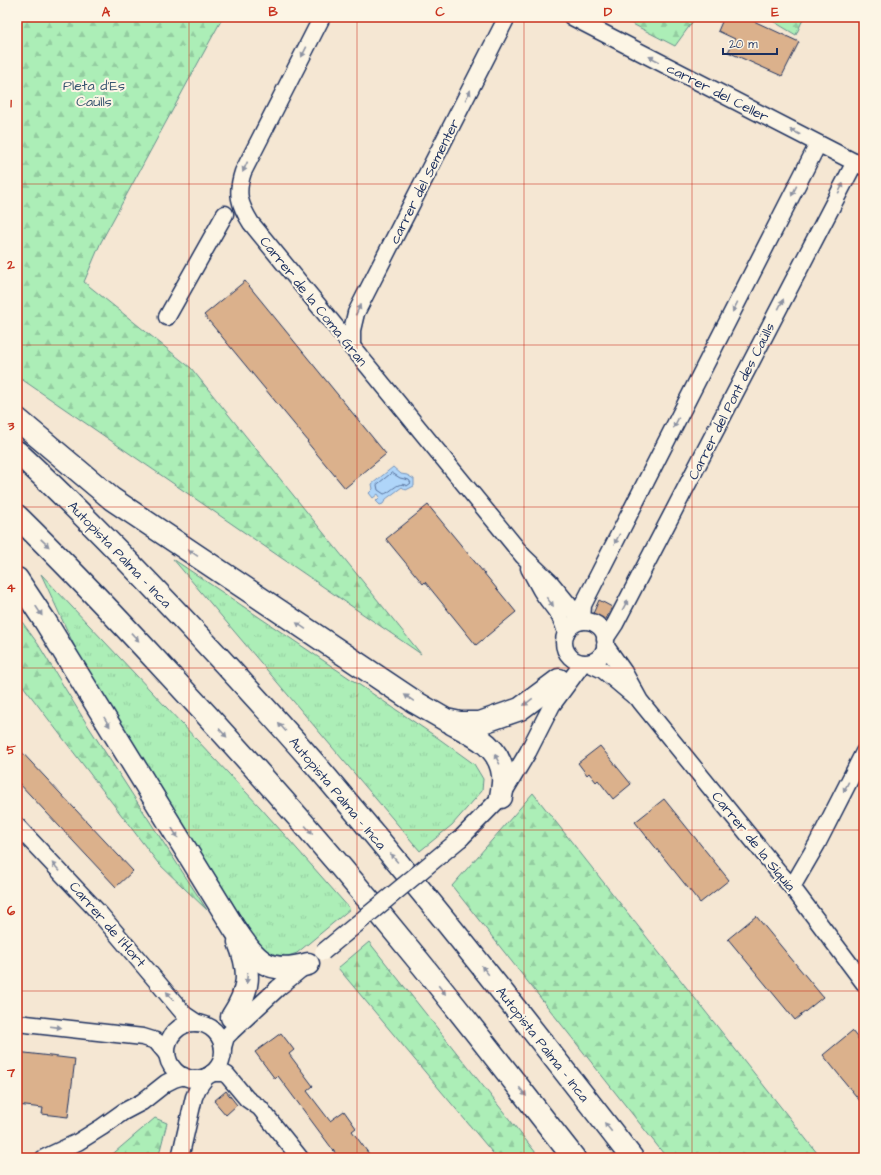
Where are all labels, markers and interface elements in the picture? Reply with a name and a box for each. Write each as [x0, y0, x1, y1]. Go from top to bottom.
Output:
text: A [102, 3, 111, 21]
text: B [268, 3, 278, 21]
text: C [435, 3, 445, 21]
text: D [604, 3, 613, 21]
text: E [771, 3, 779, 21]
scale bar [723, 30, 777, 56]
text: 20 m [729, 36, 758, 53]
one-way arrow [301, 46, 307, 57]
one-way arrow [649, 56, 660, 63]
street label: carrer del Celler [663, 59, 772, 127]
park label: Pleta d'Es Caülls [63, 76, 125, 112]
one-way arrow [465, 89, 471, 101]
text: 1 [10, 94, 12, 112]
street label: carrer del Sementer [385, 115, 465, 247]
one-way arrow [789, 128, 801, 135]
one-way arrow [242, 162, 248, 173]
one-way arrow [838, 182, 844, 194]
one-way arrow [791, 185, 797, 197]
street label: Carrer de la Coma Gran [255, 233, 372, 371]
text: 2 [6, 256, 15, 274]
one-way arrow [778, 298, 785, 309]
one-way arrow [732, 301, 738, 313]
one-way arrow [355, 305, 361, 316]
street label: Carrer del Pont des Caülls [683, 319, 780, 484]
text: 3 [7, 417, 15, 435]
one-way arrow [673, 417, 680, 429]
street label: Autopista Palma - Inca [63, 497, 176, 613]
one-way arrow [614, 533, 620, 544]
one-way arrow [40, 538, 50, 548]
one-way arrow [188, 549, 198, 557]
text: 4 [7, 579, 16, 597]
one-way arrow [545, 596, 554, 607]
one-way arrow [622, 600, 628, 611]
one-way arrow [35, 606, 42, 617]
one-way arrow [296, 622, 306, 630]
one-way arrow [130, 632, 140, 642]
one-way arrow [403, 695, 415, 702]
one-way arrow [522, 698, 533, 707]
one-way arrow [104, 716, 111, 728]
one-way arrow [278, 722, 287, 732]
one-way arrow [218, 728, 227, 737]
street label: Autopista Palma - Inca [284, 733, 390, 854]
text: 5 [6, 741, 16, 759]
one-way arrow [494, 753, 501, 765]
one-way arrow [843, 781, 849, 792]
street label: Carrer de la Síquia [707, 787, 800, 896]
one-way arrow [305, 825, 314, 835]
one-way arrow [172, 827, 179, 839]
one-way arrow [389, 853, 398, 863]
one-way arrow [51, 862, 61, 872]
street label: Carrer de l'Hort [64, 877, 150, 972]
text: 6 [7, 902, 16, 920]
one-way arrow [480, 964, 489, 975]
one-way arrow [244, 972, 250, 984]
street label: Autopista Palma - Inca [491, 983, 594, 1107]
one-way arrow [438, 985, 447, 996]
one-way arrow [165, 991, 174, 1001]
one-way arrow [50, 1024, 62, 1030]
text: 7 [6, 1064, 16, 1082]
one-way arrow [519, 1087, 527, 1098]
one-way arrow [604, 1122, 612, 1133]

